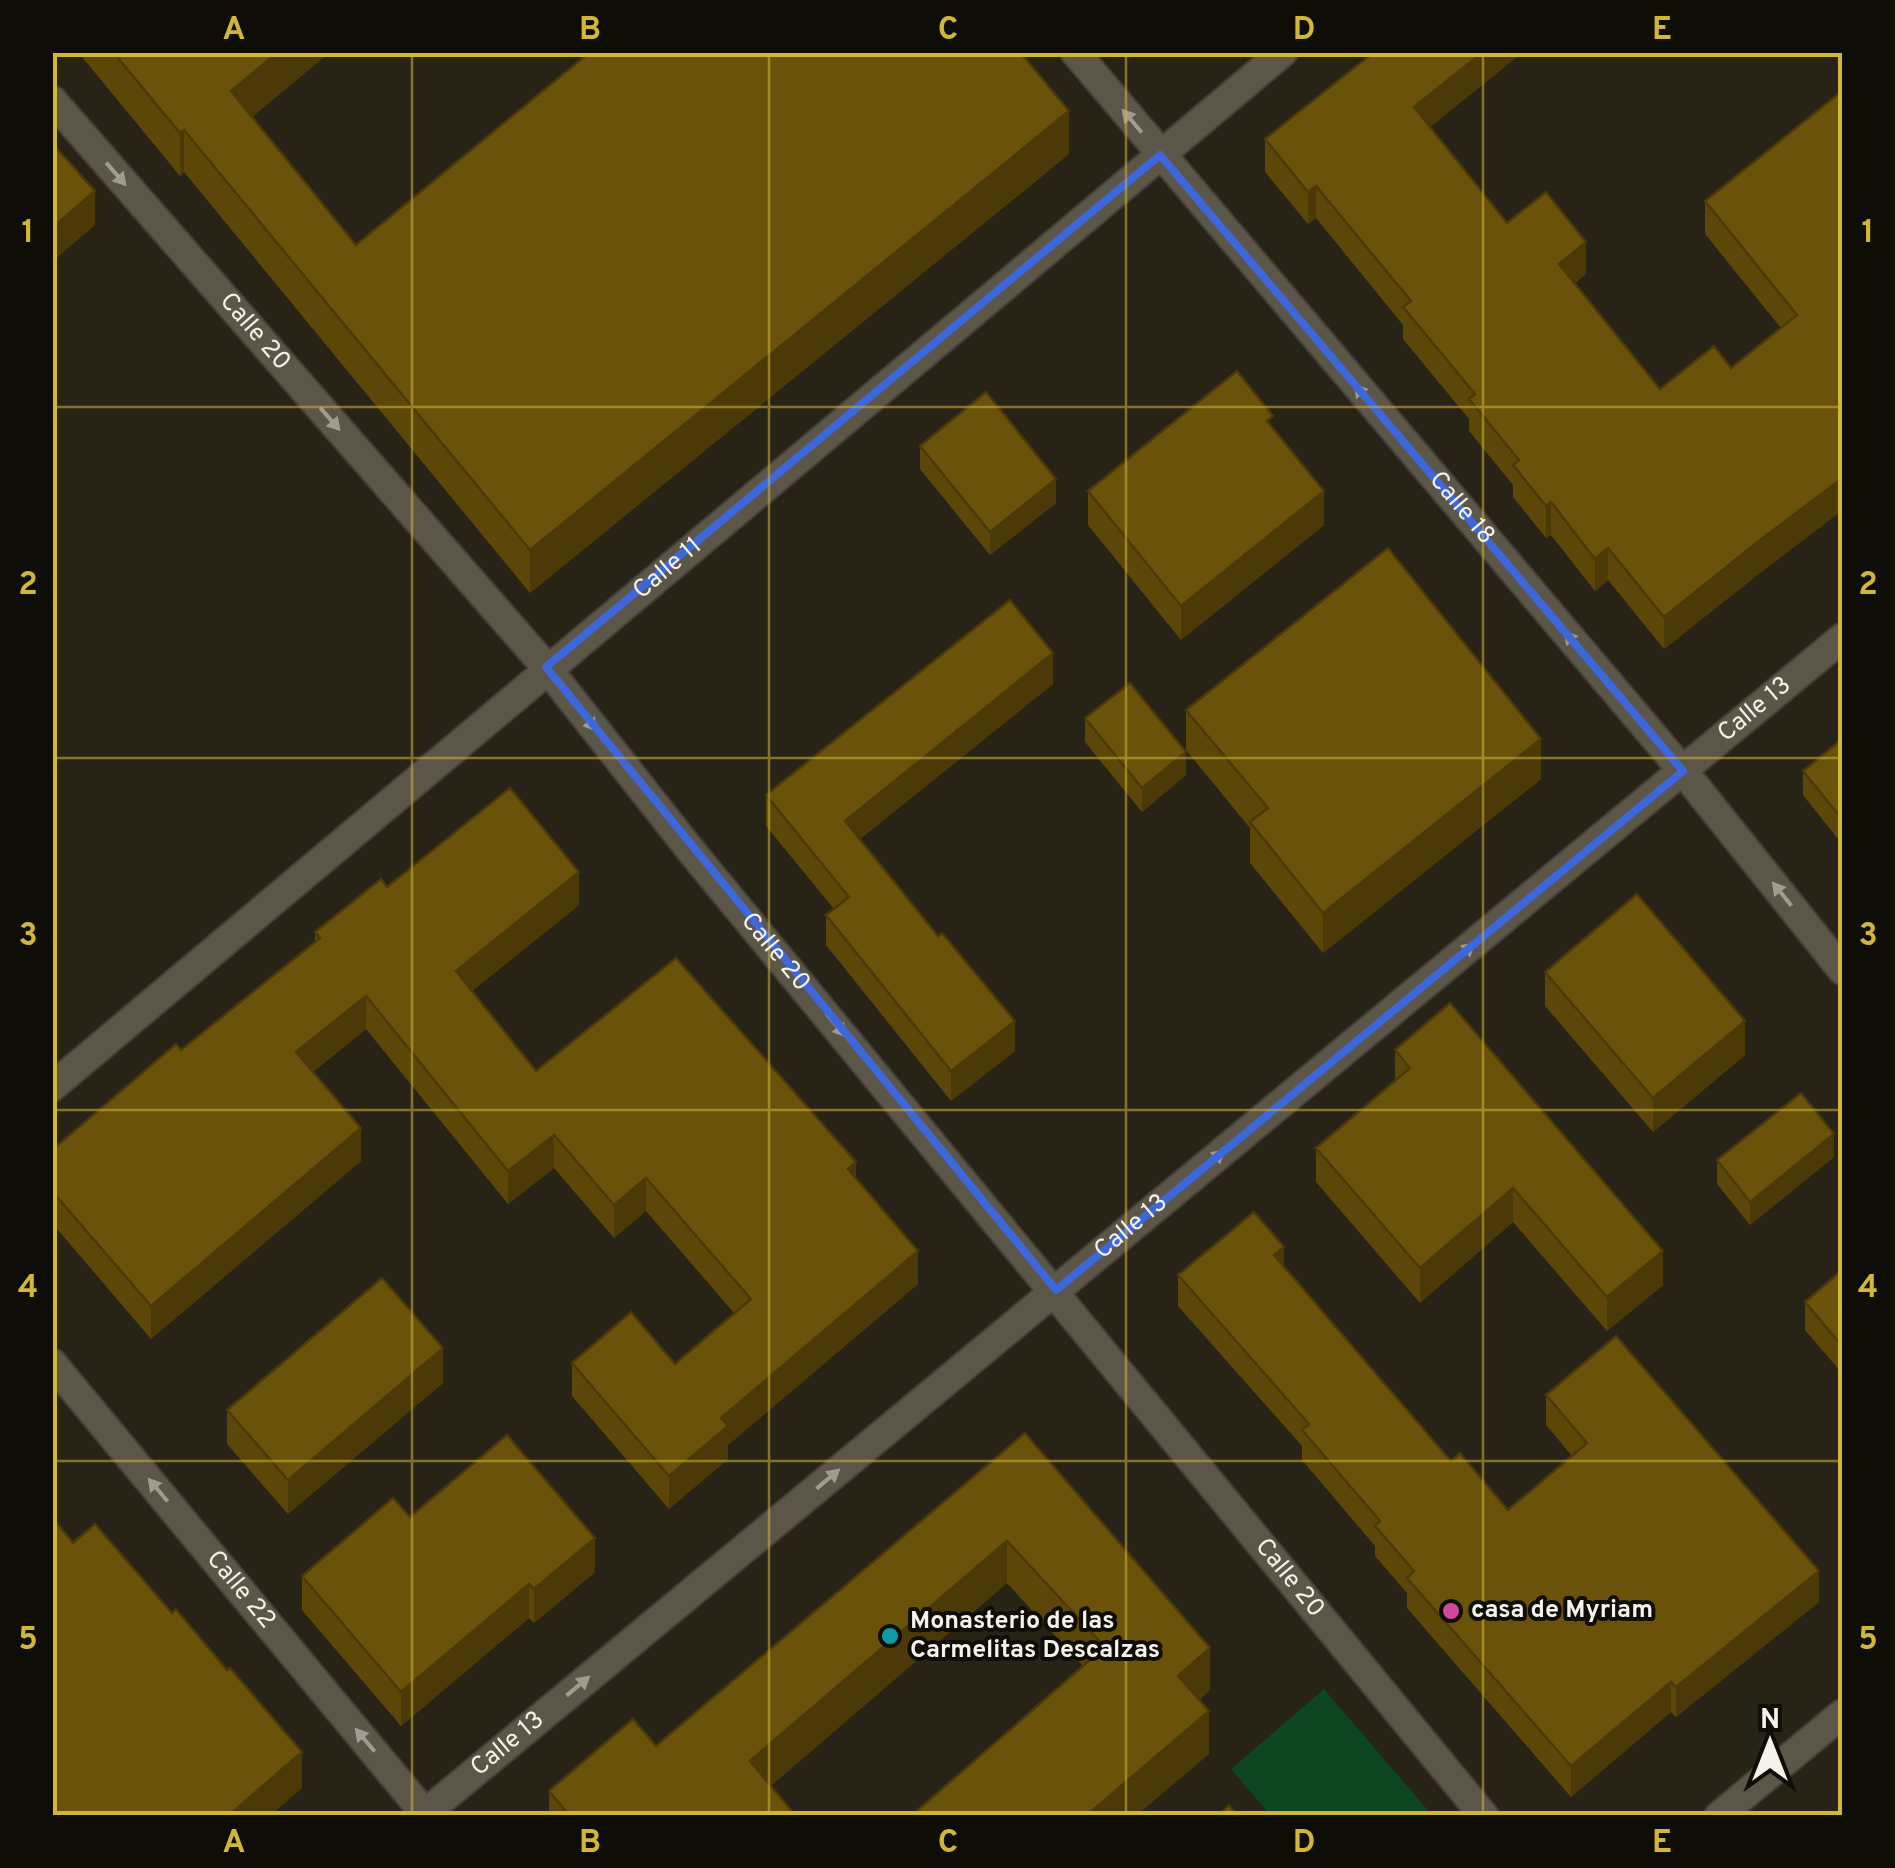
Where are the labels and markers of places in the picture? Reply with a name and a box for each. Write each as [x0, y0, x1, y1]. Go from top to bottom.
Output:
place label: casa de Myriam [1471, 1595, 1653, 1627]
marker: casa de Myriam [1440, 1600, 1462, 1622]
place label: Monasterio de las Carmelitas Descalzas [910, 1606, 1160, 1667]
marker: Monasterio de las Carmelitas Descalzas [879, 1625, 901, 1647]

